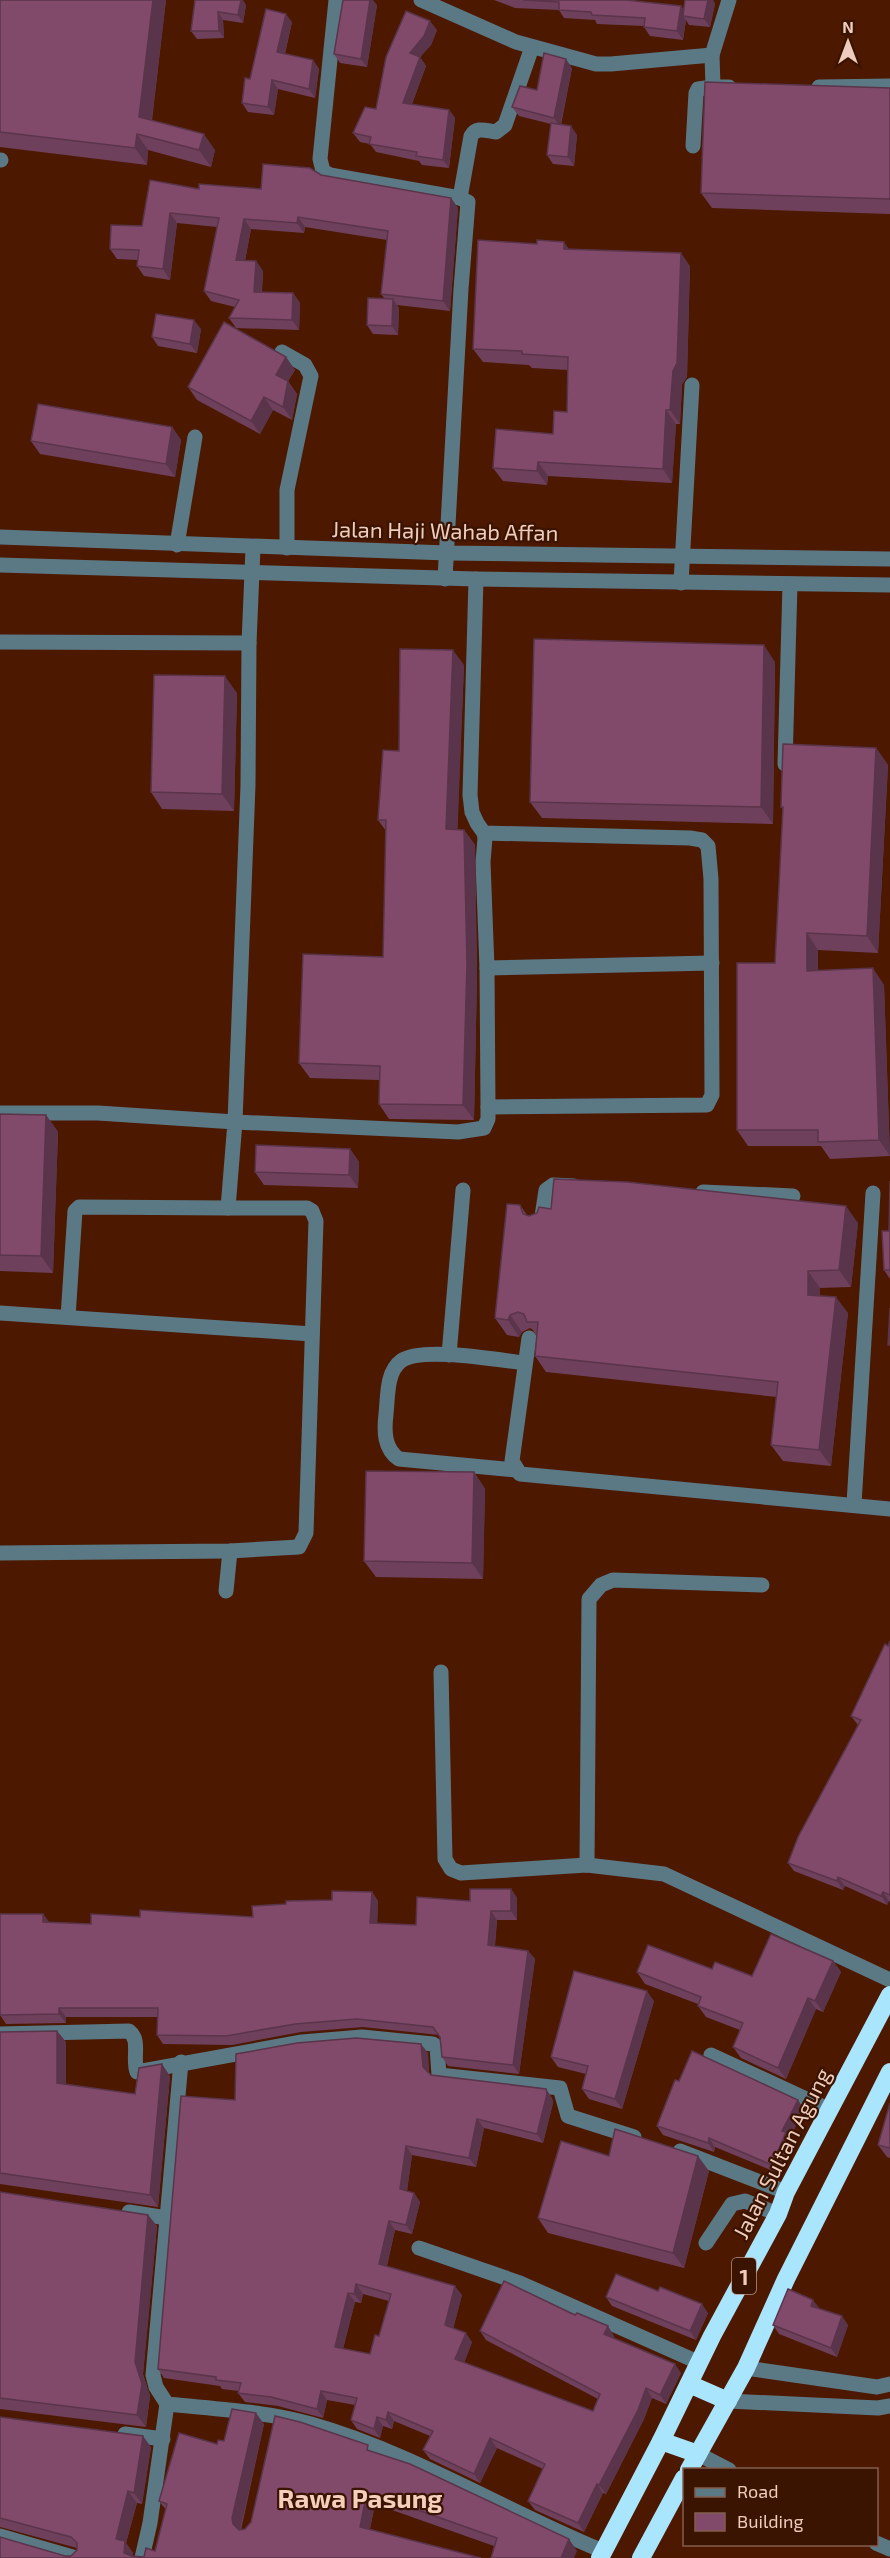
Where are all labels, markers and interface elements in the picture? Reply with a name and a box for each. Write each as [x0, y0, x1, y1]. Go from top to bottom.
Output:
north arrow [818, 12, 878, 72]
text: N [842, 17, 854, 36]
street label: Jalan Haji Wahab Affan [331, 515, 559, 546]
street label: Jalan Sultan Agung [727, 2063, 835, 2243]
road number: 1 [732, 2258, 756, 2294]
legend [683, 2468, 878, 2546]
text: Road [737, 2480, 778, 2502]
district label: Rawa Pasung [278, 2482, 442, 2513]
text: Building [737, 2510, 804, 2532]

